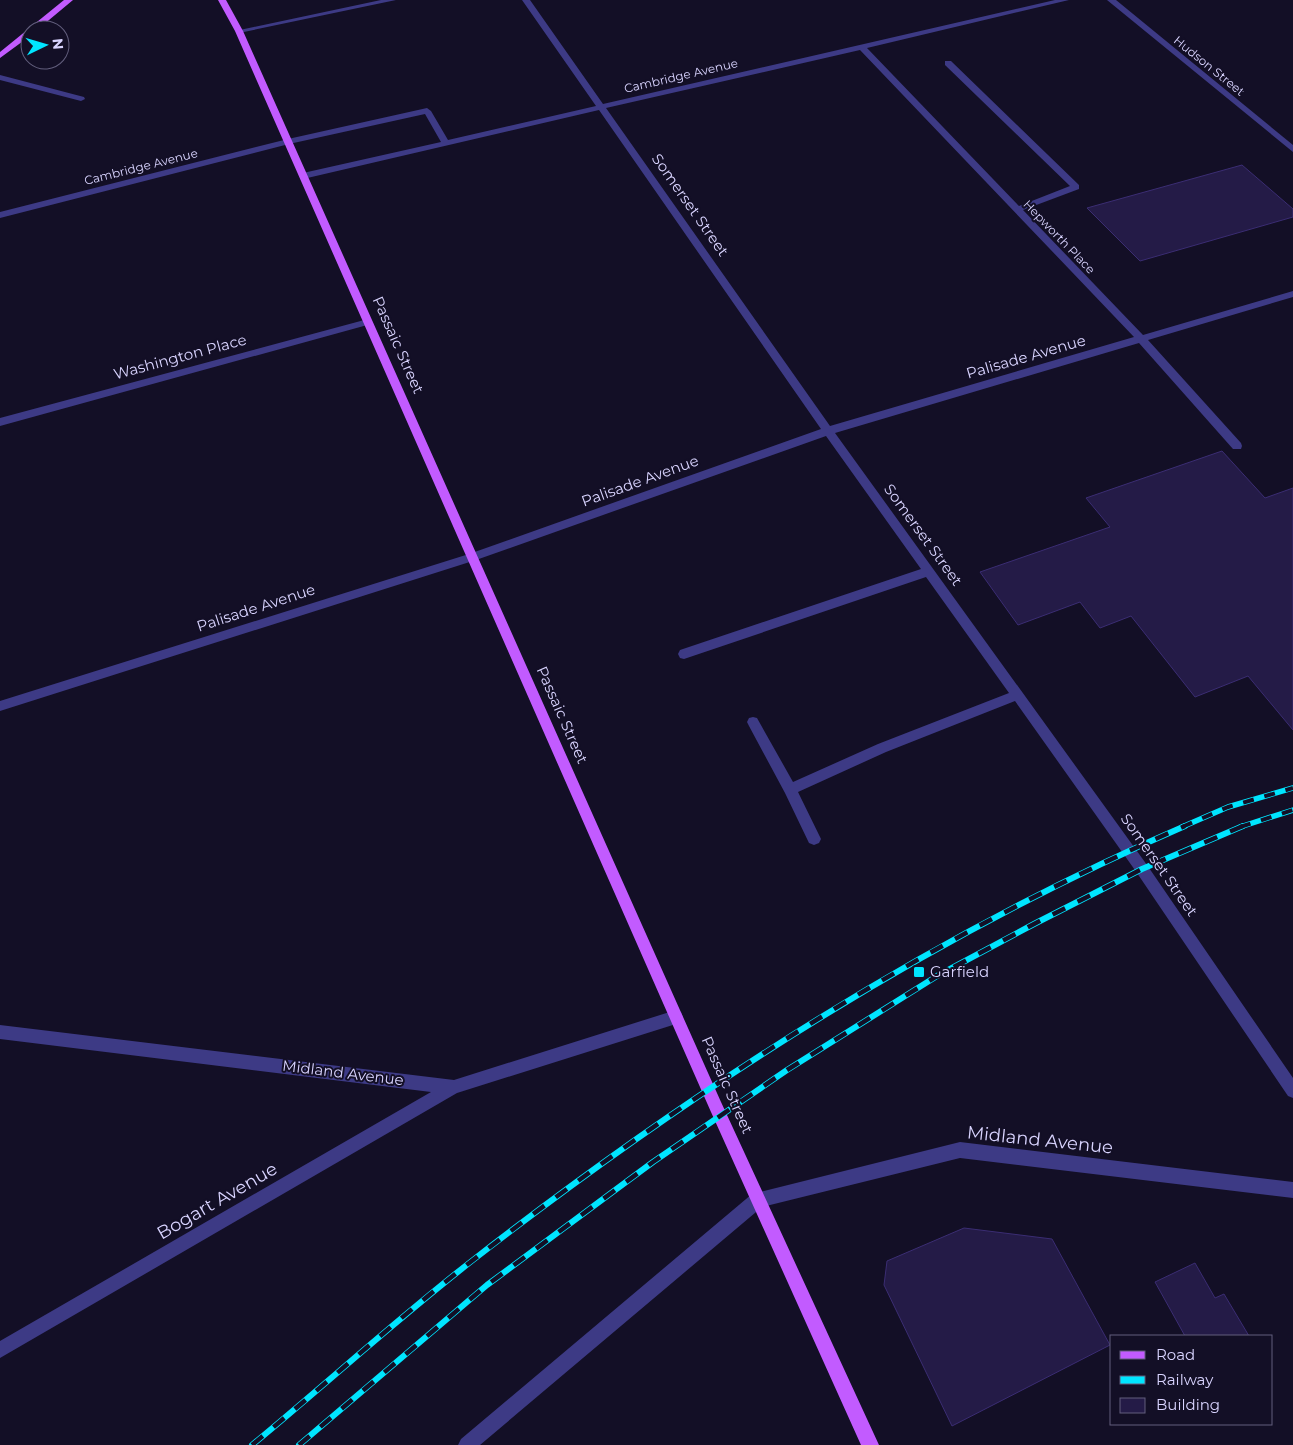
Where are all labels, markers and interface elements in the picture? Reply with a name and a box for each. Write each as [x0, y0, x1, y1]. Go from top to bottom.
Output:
north arrow [20, 20, 70, 70]
street label: Hudson Street [1171, 32, 1248, 99]
text: N [48, 37, 67, 50]
street label: Cambridge Avenue [623, 55, 739, 96]
street label: Cambridge Avenue [83, 145, 199, 188]
street label: Somerset Street [648, 150, 733, 260]
street label: Hepworth Place [1020, 197, 1098, 277]
street label: Passaic Street [368, 293, 428, 396]
street label: Washington Place [111, 330, 248, 383]
street label: Palisade Avenue [964, 330, 1088, 383]
street label: Palisade Avenue [579, 450, 701, 511]
street label: Somerset Street [880, 480, 967, 589]
street label: Palisade Avenue [194, 579, 317, 636]
street label: Passaic Street [532, 663, 592, 766]
street label: Somerset Street [1117, 810, 1202, 920]
place label: Garfield [930, 962, 989, 981]
marker: Garfield [912, 965, 926, 979]
street label: Passaic Street [697, 1033, 757, 1136]
street label: Midland Avenue [281, 1056, 405, 1089]
street label: Midland Avenue [966, 1121, 1114, 1159]
street label: Bogart Avenue [153, 1158, 281, 1244]
legend [1110, 1335, 1273, 1425]
text: Road [1156, 1345, 1195, 1364]
text: Railway [1156, 1370, 1214, 1389]
text: Building [1156, 1395, 1220, 1414]

